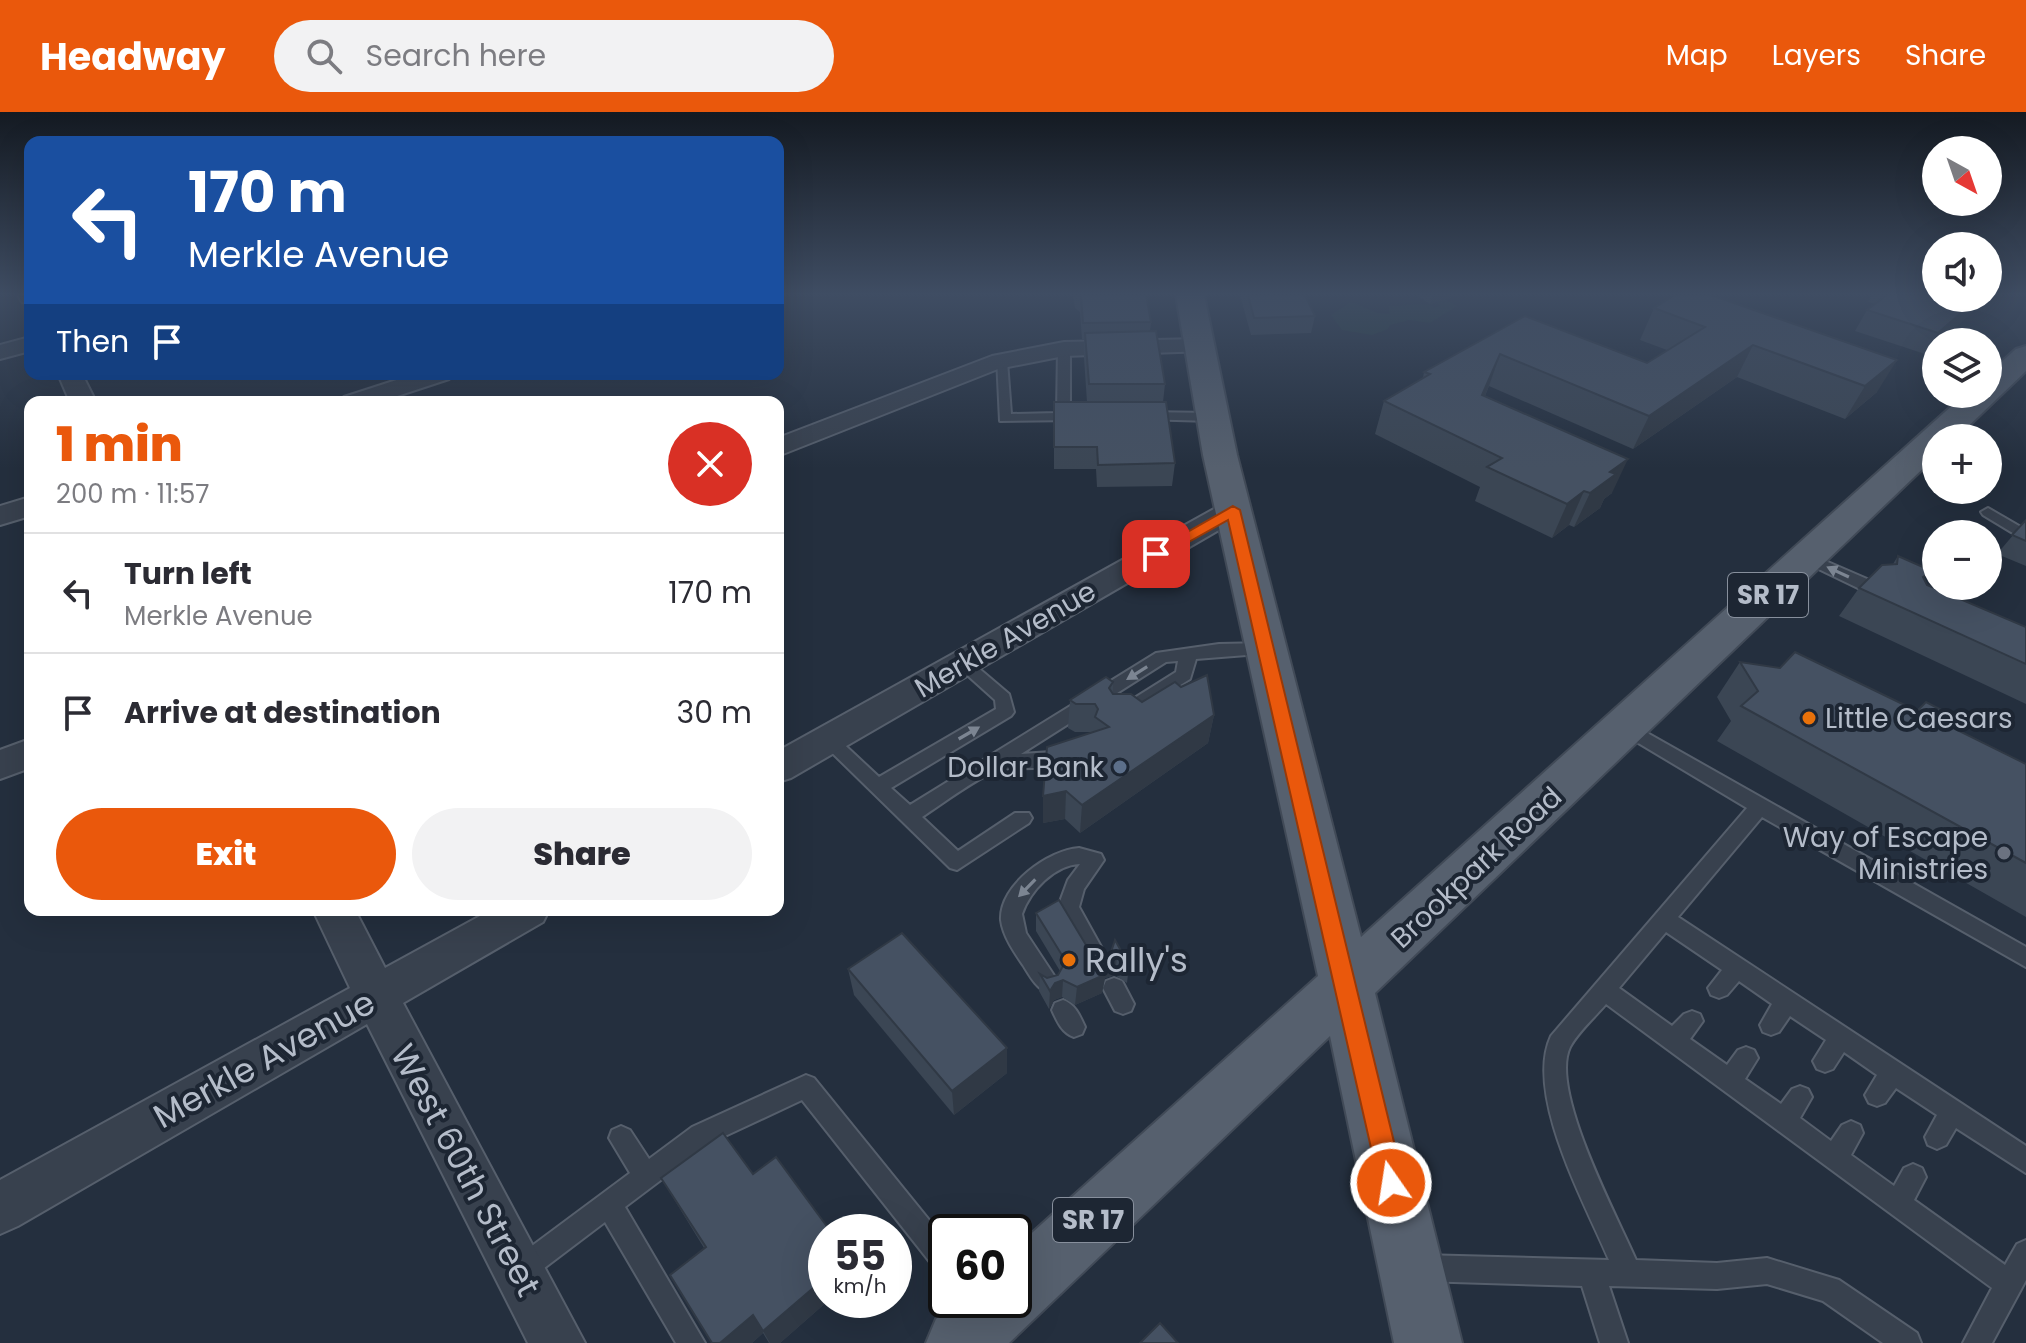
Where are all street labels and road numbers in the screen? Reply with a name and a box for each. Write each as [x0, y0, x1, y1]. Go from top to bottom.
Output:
street label: Merkle Avenue [908, 572, 1103, 707]
road number: SR 17 [1728, 573, 1808, 617]
street label: Brookpark Road [1382, 778, 1570, 957]
street label: Merkle Avenue [144, 978, 384, 1140]
street label: West 60th Street [379, 1035, 553, 1305]
road number: SR 17 [1053, 1198, 1133, 1242]

